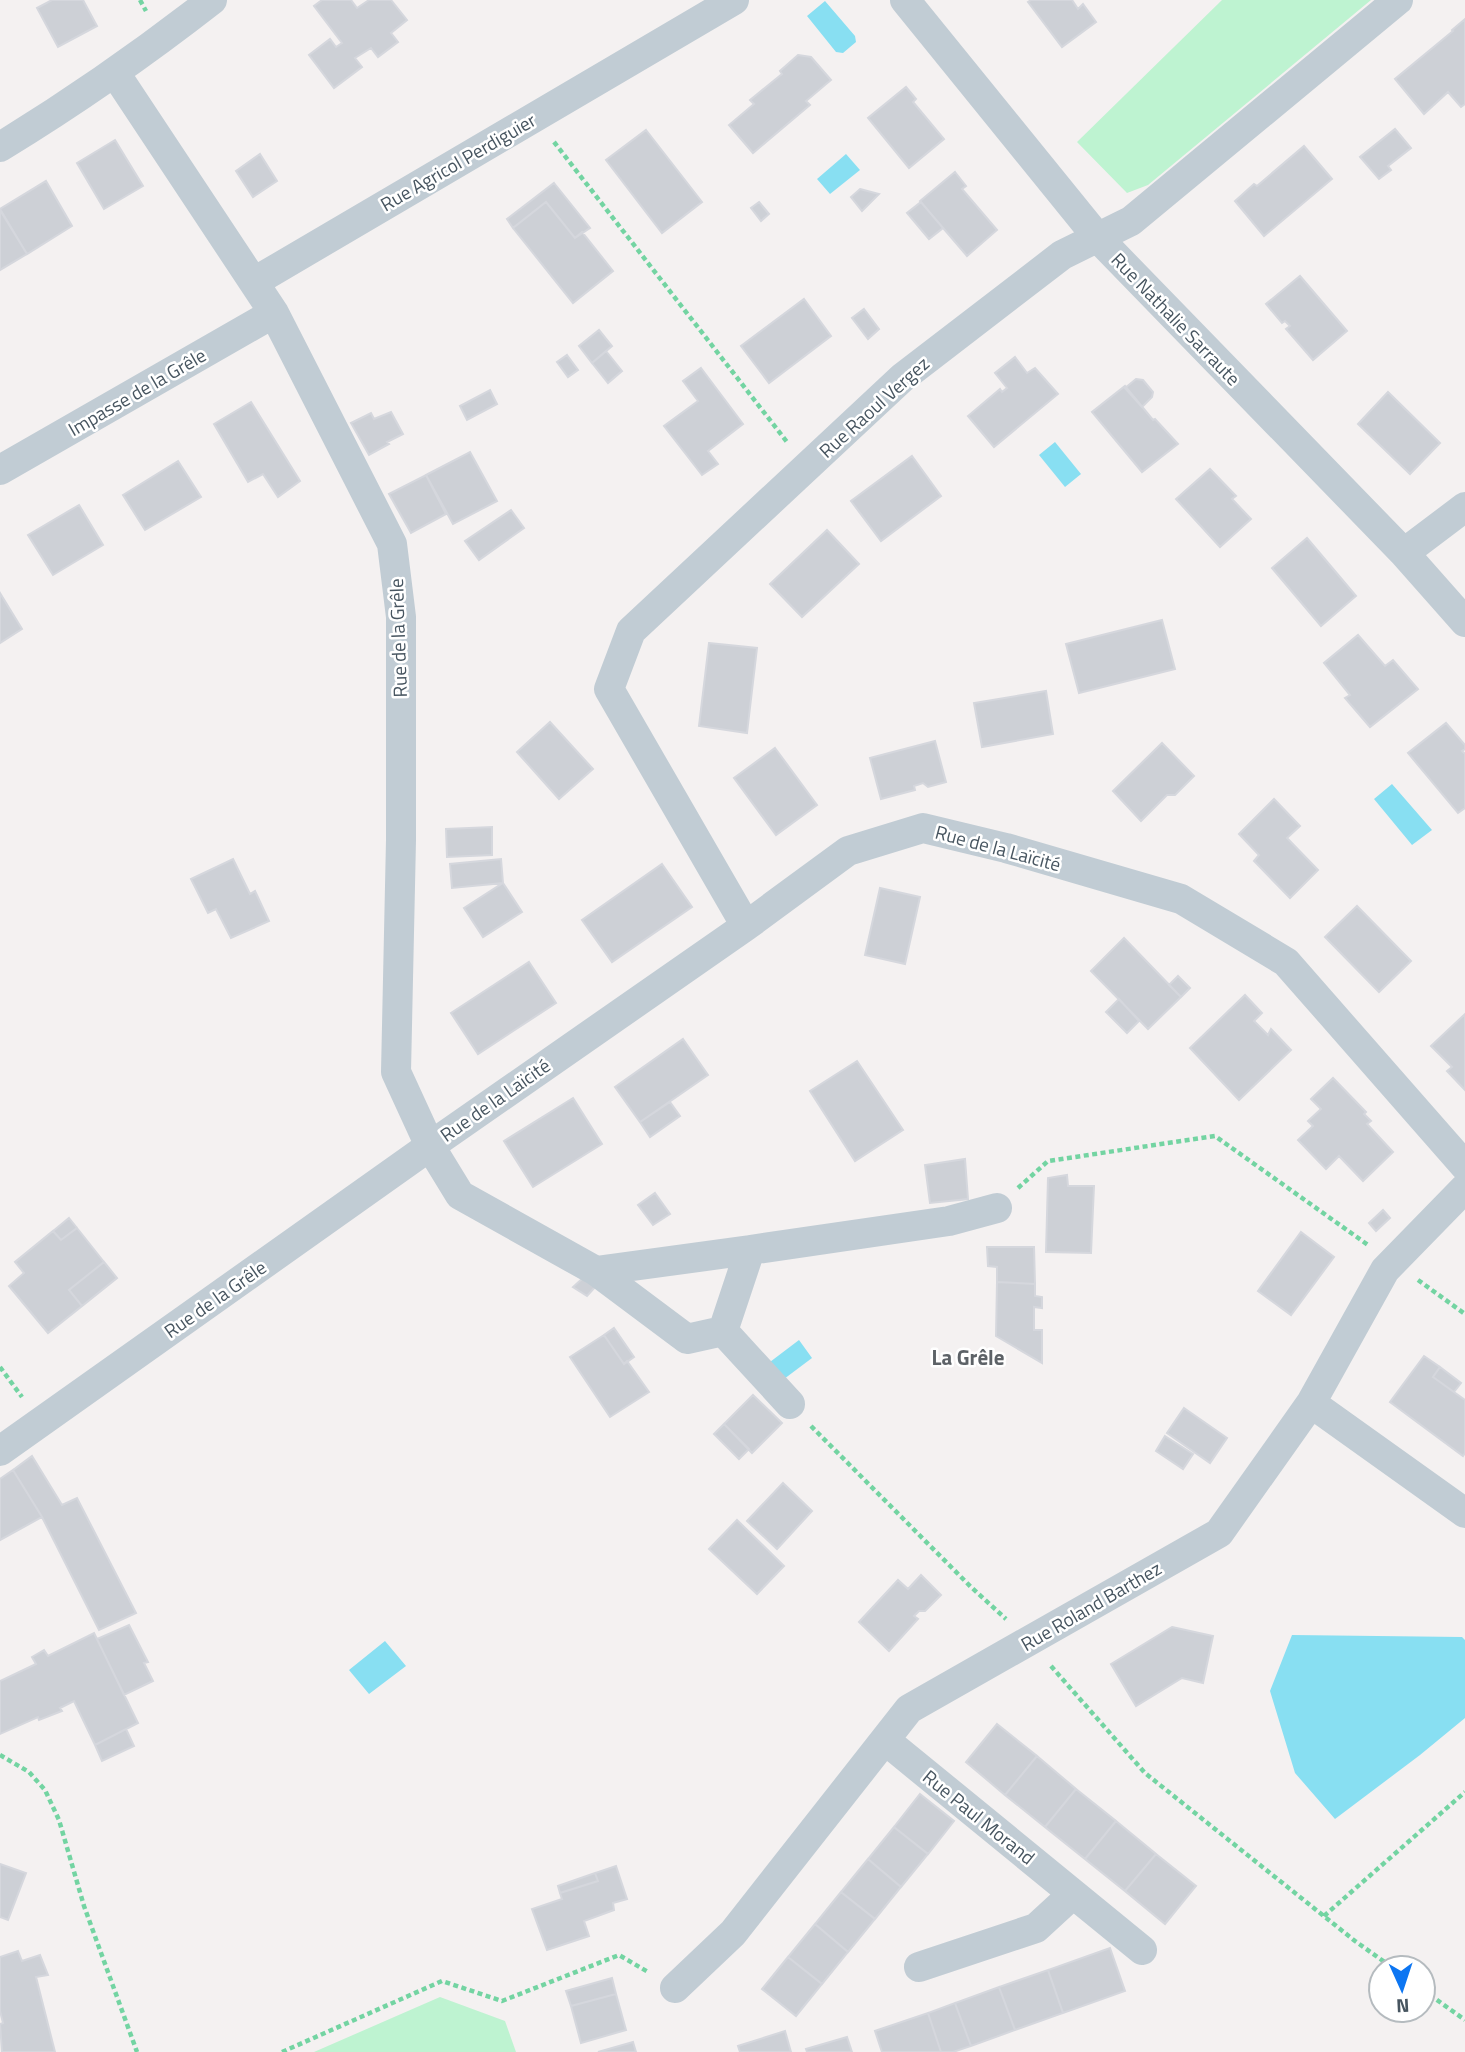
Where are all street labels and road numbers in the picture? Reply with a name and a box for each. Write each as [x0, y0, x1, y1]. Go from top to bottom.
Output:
street label: Rue Agricol Perdiguier [375, 105, 541, 218]
street label: Rue Nathalie Sarraute [1105, 245, 1248, 392]
street label: Impasse de la Grêle [62, 340, 211, 443]
street label: Rue Raoul Vergez [812, 349, 935, 464]
street label: Rue de la Grêle [381, 578, 414, 698]
street label: Rue de la Laïcité [932, 817, 1064, 878]
street label: Rue de la Laïcité [434, 1051, 556, 1148]
street label: Rue de la Grêle [158, 1253, 272, 1345]
street label: Rue Roland Barthez [1015, 1553, 1167, 1658]
street label: Rue Paul Morand [917, 1762, 1042, 1871]

